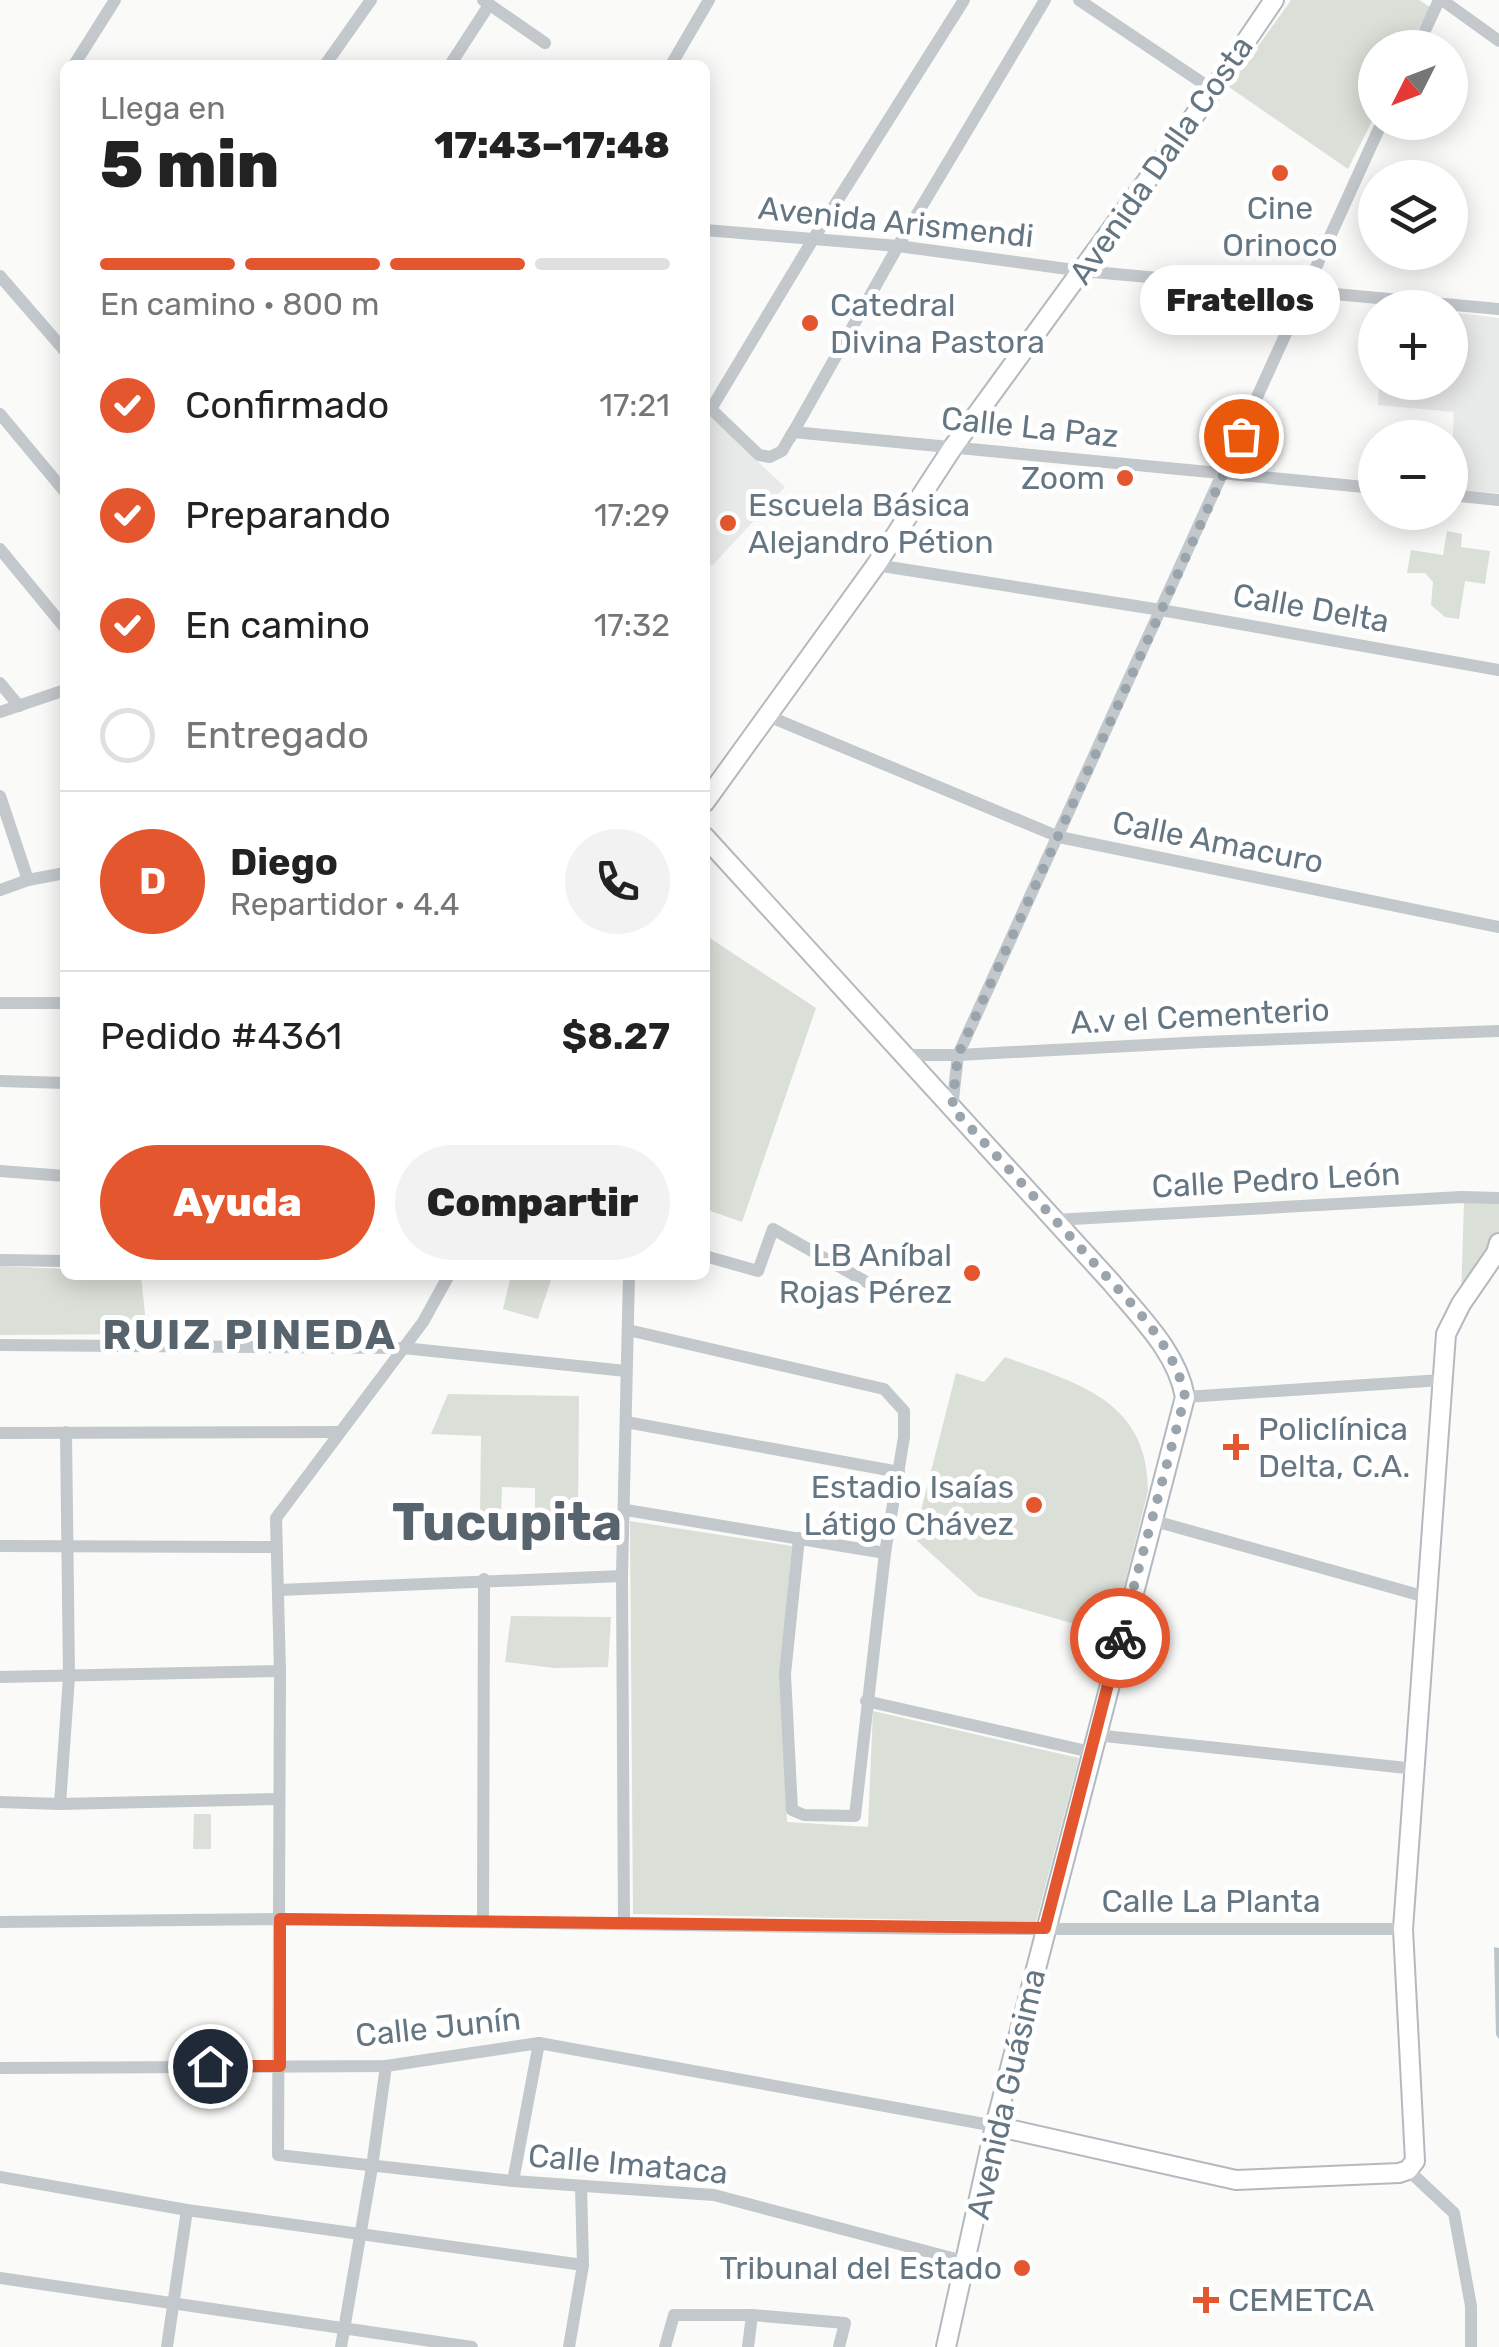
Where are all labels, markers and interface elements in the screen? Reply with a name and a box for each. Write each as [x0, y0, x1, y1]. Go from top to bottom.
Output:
street label: Avenida Dalla Costa [1061, 29, 1261, 291]
north arrow [1358, 30, 1468, 140]
map controls [1358, 30, 1468, 530]
text: Llega en [100, 89, 226, 127]
text: 17:43–17:48 [434, 122, 670, 168]
text: 5 min [100, 126, 279, 203]
button: layers [1358, 160, 1468, 270]
marker: Cine Orinoco [1269, 162, 1291, 184]
street label: Avenida Arismendi [756, 189, 1036, 255]
place label: Cine Orinoco [1222, 189, 1338, 264]
callout: Fratellos [1141, 266, 1341, 336]
text: Fratellos [1166, 281, 1314, 319]
text: En camino · 800 m [100, 285, 379, 323]
place label: Catedral Divina Pastora [830, 286, 1045, 361]
button: + [1358, 290, 1468, 400]
marker: Catedral Divina Pastora [799, 312, 821, 334]
icon: check [100, 378, 155, 433]
text: Confirmado [185, 382, 389, 428]
text: 17:21 [599, 386, 670, 424]
pin [1199, 394, 1284, 479]
street label: Calle La Paz [940, 399, 1120, 455]
icon: bag [1214, 409, 1269, 464]
button: − [1358, 420, 1468, 530]
place label: Zoom [1021, 459, 1105, 497]
marker: Zoom [1114, 467, 1136, 489]
place label: Escuela Básica Alejandro Pétion [748, 486, 994, 561]
icon: check [100, 488, 155, 543]
text: Preparando [185, 492, 391, 538]
text: 17:29 [594, 496, 670, 534]
marker: Escuela Básica Alejandro Pétion [717, 512, 739, 534]
street label: Calle Delta [1230, 576, 1392, 640]
icon: check [100, 598, 155, 653]
text: En camino [185, 602, 370, 648]
text: 17:32 [594, 606, 670, 644]
text: Entregado [185, 712, 369, 758]
street label: Calle Amacuro [1109, 803, 1327, 881]
button: phone [565, 829, 670, 934]
text: Diego [230, 839, 338, 885]
text: D [139, 858, 166, 904]
text: Repartidor · 4.4 [230, 885, 460, 923]
street label: A.v el Cementerio [1069, 990, 1331, 1042]
text: Pedido #4361 [100, 1013, 342, 1059]
text: $8.27 [562, 1013, 670, 1059]
button: Ayuda [100, 1145, 375, 1260]
button: Compartir [395, 1145, 670, 1260]
street label: Calle Pedro León [1151, 1155, 1401, 1205]
place label: LB Aníbal Rojas Pérez [779, 1236, 952, 1311]
marker: LB Aníbal Rojas Pérez [961, 1262, 983, 1284]
district label: RUIZ PINEDA [102, 1310, 398, 1360]
place label: Policlínica Delta, C.A. [1258, 1410, 1410, 1485]
marker: Policlínica Delta, C.A. [1223, 1434, 1249, 1460]
place label: Estadio Isaías Látigo Chávez [803, 1468, 1014, 1543]
district label: Tucupita [392, 1491, 622, 1553]
marker: Estadio Isaías Látigo Chávez [1023, 1494, 1045, 1516]
courier [1070, 1588, 1170, 1688]
icon: bike [1093, 1611, 1148, 1666]
street label: Calle La Planta [1101, 1882, 1321, 1920]
street label: Avenida Guásima [959, 1965, 1053, 2223]
street label: Calle Junín [353, 1999, 523, 2055]
pin [168, 2024, 253, 2109]
icon: home [183, 2039, 238, 2094]
street label: Calle Imataca [526, 2136, 730, 2192]
place label: Tribunal del Estado [719, 2249, 1002, 2287]
marker: Tribunal del Estado [1011, 2257, 1033, 2279]
place label: CEMETCA [1228, 2281, 1374, 2319]
marker: CEMETCA [1193, 2287, 1219, 2313]

